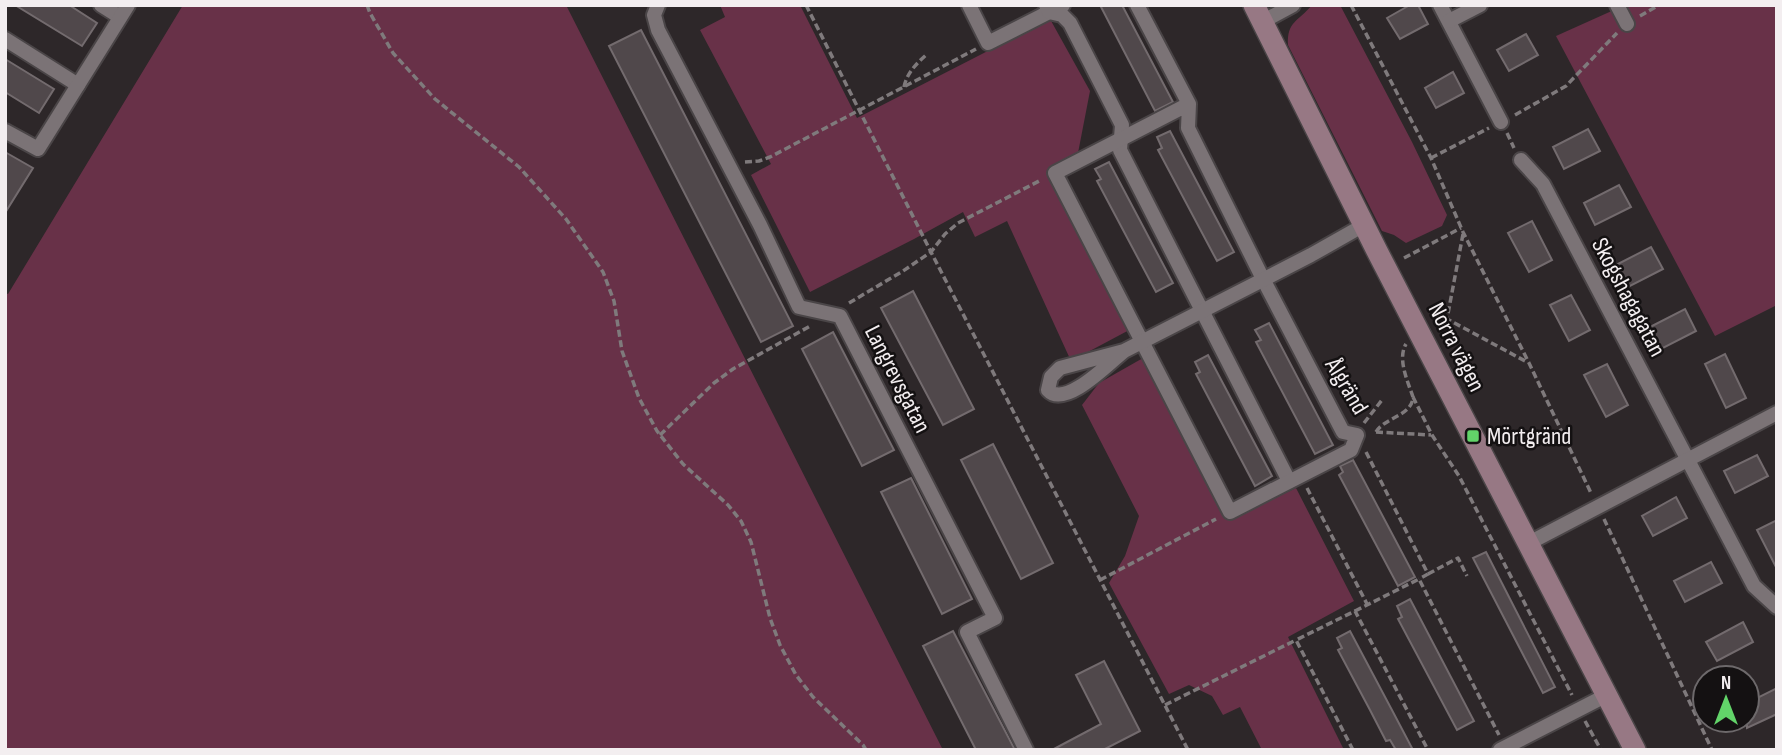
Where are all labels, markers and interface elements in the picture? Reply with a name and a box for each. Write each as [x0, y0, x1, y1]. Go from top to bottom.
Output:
street label: Skogshagagatan [1585, 233, 1672, 362]
street label: Norra vägen [1422, 298, 1491, 397]
street label: Langrevsgatan [858, 321, 937, 438]
street label: Ålgränd [1318, 352, 1375, 420]
place label: Mörtgränd [1487, 422, 1571, 451]
marker: Mörtgränd [1465, 428, 1481, 444]
north arrow [1691, 664, 1761, 734]
text: N [1721, 672, 1731, 695]

